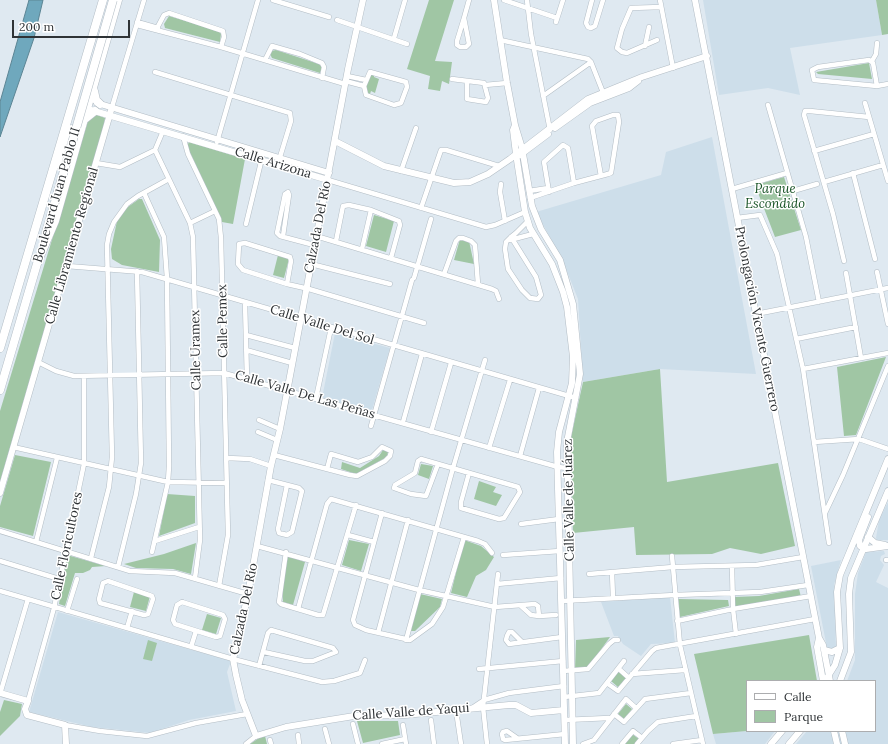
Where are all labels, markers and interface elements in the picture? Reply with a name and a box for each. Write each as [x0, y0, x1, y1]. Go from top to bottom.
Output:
scale bar [14, 12, 132, 38]
text: 200 m [19, 19, 54, 34]
street label: Boulevard Juan Pablo II [30, 126, 84, 264]
street label: Calle Arizona [233, 144, 313, 182]
street label: Calle Libramiento Regional [42, 166, 102, 326]
street label: Calzada Del Río [301, 180, 335, 274]
park label: Parque Escondido [745, 181, 805, 212]
street label: Prolongación Vicente Guerrero [731, 225, 783, 413]
street label: Calle Pemex [215, 284, 231, 358]
street label: Calle Valle Del Sol [268, 302, 376, 348]
street label: Calle Uramex [187, 309, 205, 391]
street label: Calle Valle De Las Peñas [233, 367, 377, 423]
street label: Calle Valle de Juárez [560, 439, 578, 561]
street label: Calle Floricultores [48, 490, 86, 602]
street label: Calzada Del Río [227, 562, 261, 656]
legend [746, 680, 876, 732]
text: Calle [784, 689, 812, 704]
street label: Calle Valle de Yaqui [352, 700, 470, 724]
text: Parque [784, 709, 823, 724]

